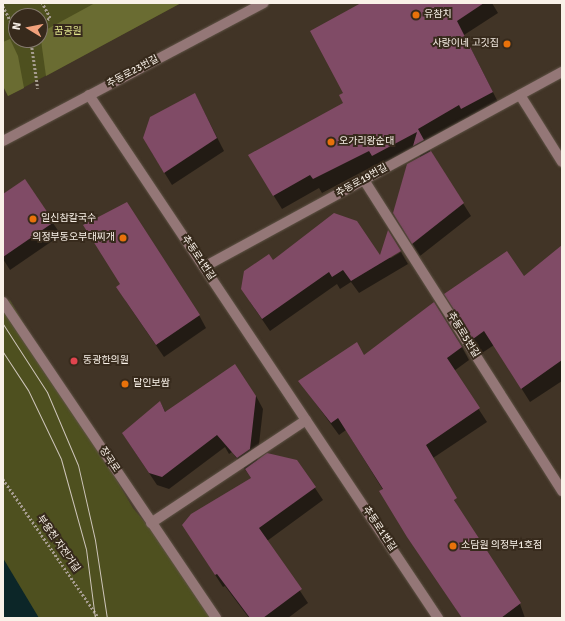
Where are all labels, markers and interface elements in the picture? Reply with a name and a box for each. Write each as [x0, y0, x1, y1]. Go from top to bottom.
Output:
north arrow [8, 8, 48, 48]
place label: 유참치 [424, 9, 452, 21]
marker: 유참치 [411, 10, 421, 20]
text: N [10, 21, 24, 31]
park label: 꿈공원 [54, 26, 82, 38]
place label: 사랑이네 고깃집 [432, 38, 499, 50]
marker: 사랑이네 고깃집 [502, 39, 512, 49]
street label: 추동로23번길 [105, 53, 161, 91]
place label: 오가리왕순대 [339, 136, 394, 148]
marker: 오가리왕순대 [326, 137, 336, 147]
street label: 추동로19번길 [334, 162, 390, 200]
place label: 일신참칼국수 [41, 213, 96, 225]
marker: 일신참칼국수 [28, 214, 38, 224]
place label: 의정부동오부대찌개 [32, 232, 115, 244]
marker: 의정부동오부대찌개 [118, 233, 128, 243]
street label: 추동로1번길 [179, 233, 217, 283]
street label: 추동로5번길 [444, 310, 482, 360]
marker: 동광한의원 [68, 355, 80, 367]
place label: 동광한의원 [83, 355, 129, 367]
place label: 달인보쌈 [133, 378, 170, 390]
marker: 달인보쌈 [120, 379, 130, 389]
street label: 장곡로 [96, 445, 122, 475]
street label: 추동로1번길 [360, 504, 398, 554]
street label: 부용천 자전거길 [34, 513, 82, 575]
place label: 소담원 의정부1호점 [461, 540, 542, 552]
marker: 소담원 의정부1호점 [448, 541, 458, 551]

